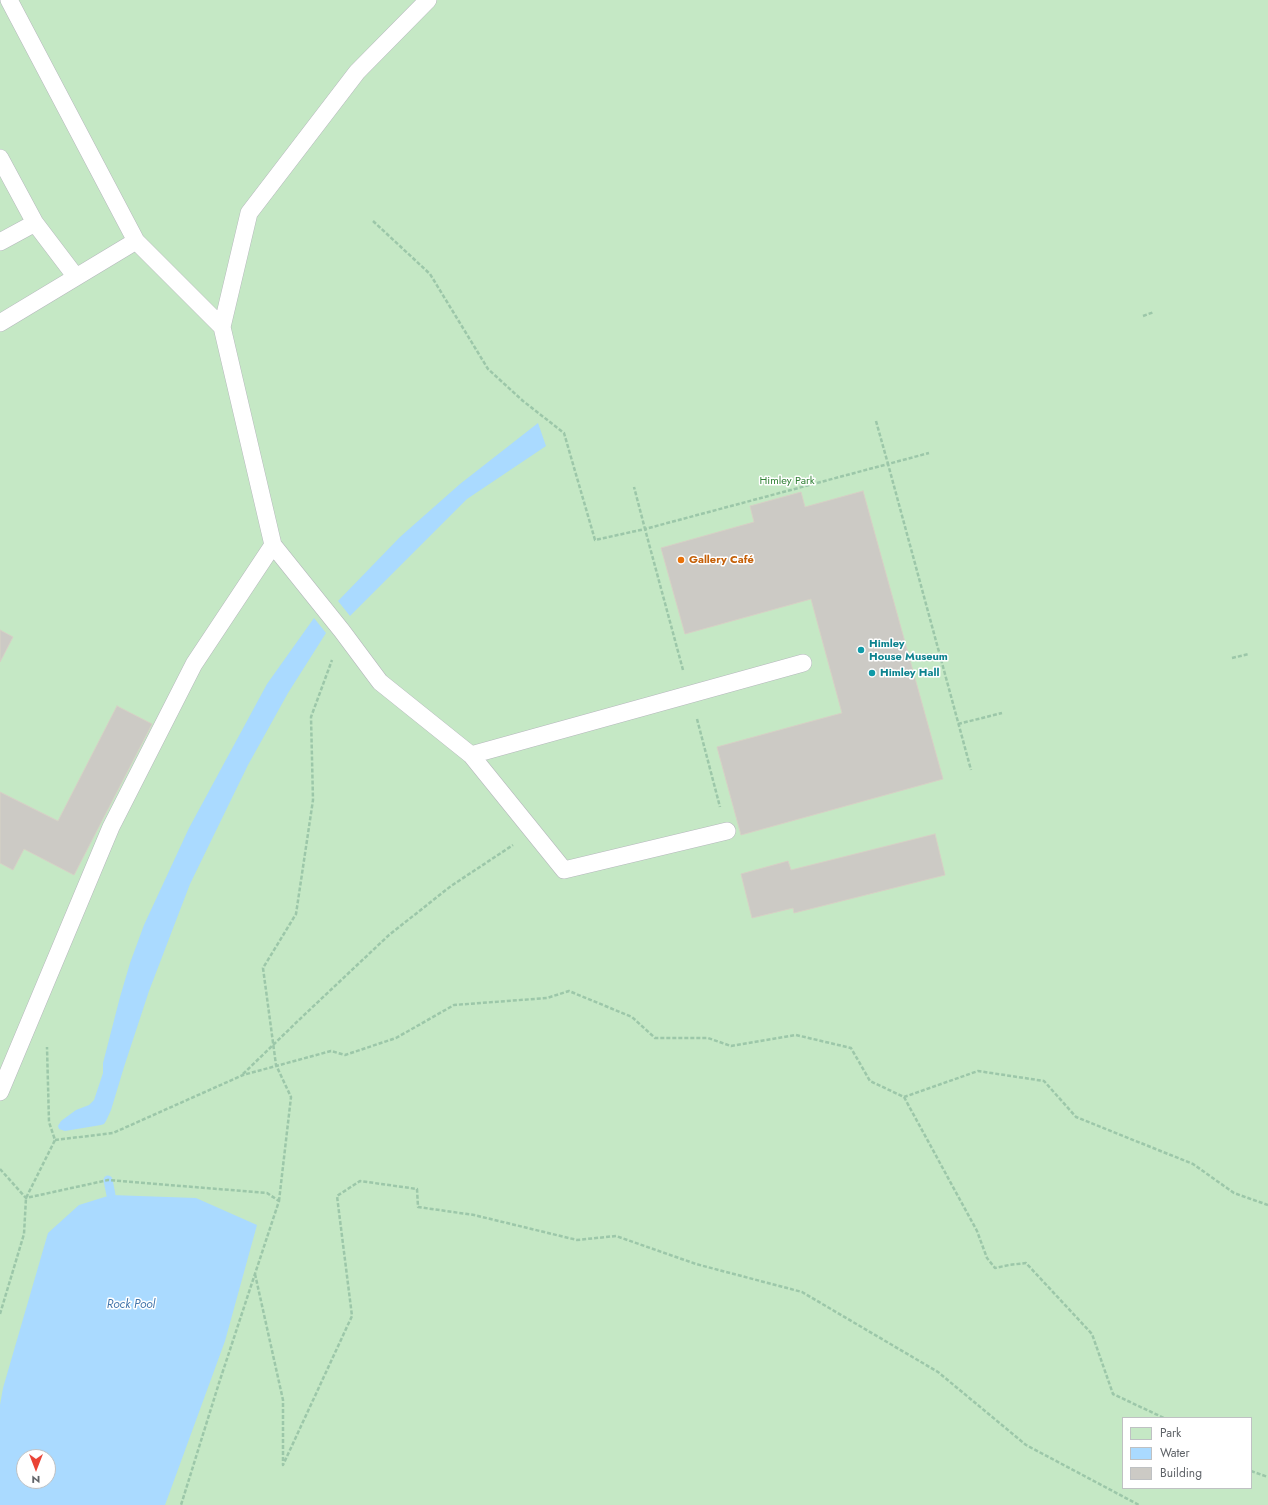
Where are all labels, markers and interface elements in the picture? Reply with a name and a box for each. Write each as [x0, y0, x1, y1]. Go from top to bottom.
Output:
park label: Himley Park [759, 474, 815, 488]
place label: Gallery Café [689, 553, 754, 567]
marker: Gallery Café [676, 555, 686, 565]
place label: Himley House Museum [869, 637, 948, 663]
marker: Himley House Museum [856, 645, 866, 655]
place label: Himley Hall [880, 666, 939, 680]
marker: Himley Hall [867, 668, 877, 678]
water label: Rock Pool [107, 1298, 155, 1312]
legend [1122, 1417, 1252, 1489]
text: Park [1160, 1424, 1181, 1442]
text: Water [1160, 1444, 1190, 1462]
north arrow [16, 1449, 56, 1489]
text: Building [1160, 1464, 1202, 1482]
text: N [32, 1472, 40, 1488]

